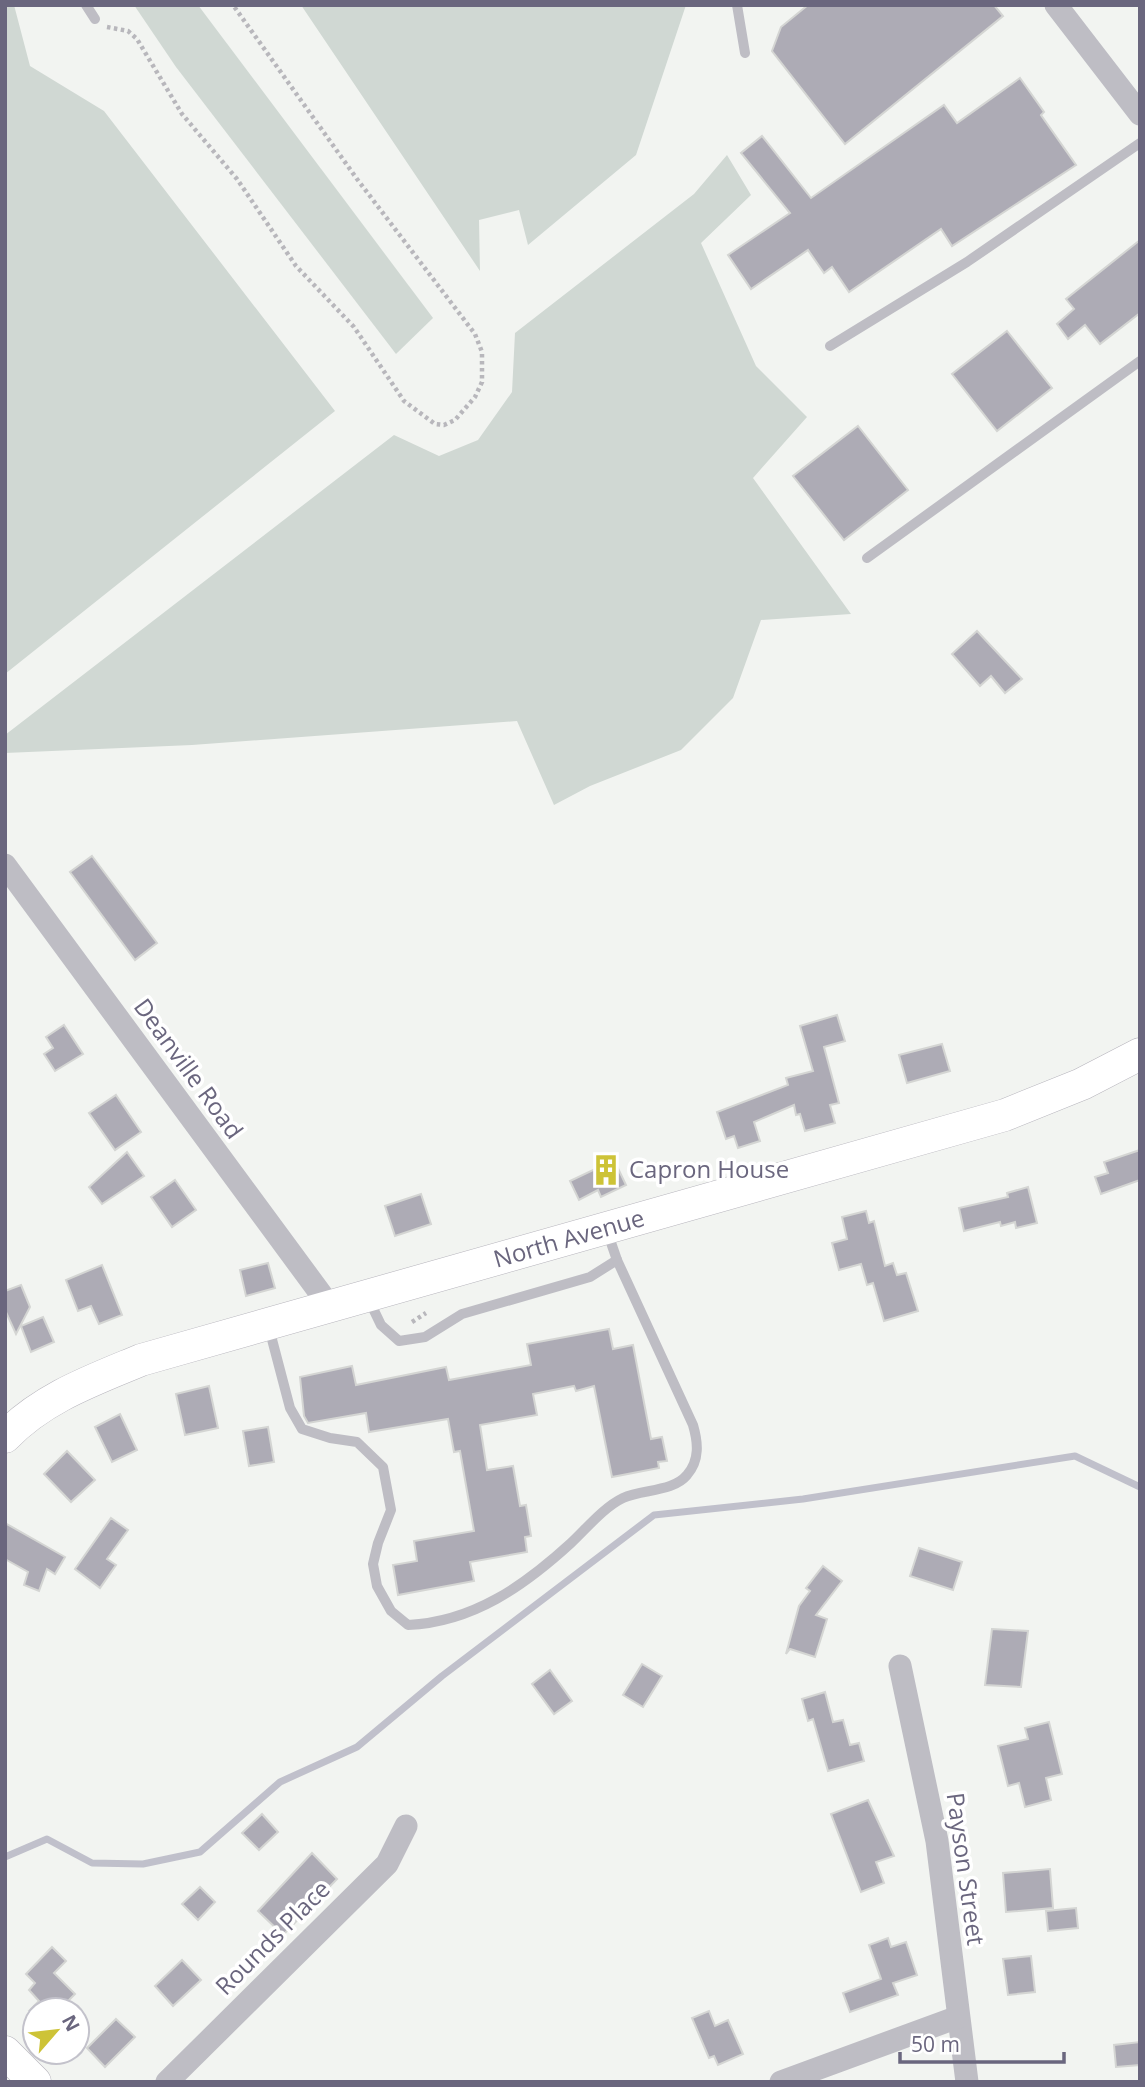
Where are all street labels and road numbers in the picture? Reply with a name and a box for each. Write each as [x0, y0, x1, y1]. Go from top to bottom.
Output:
street label: Deanville Road [127, 991, 251, 1145]
street label: North Avenue [489, 1200, 648, 1275]
street label: Payson Street [939, 1790, 994, 1947]
street label: Rounds Place [207, 1872, 337, 2002]

